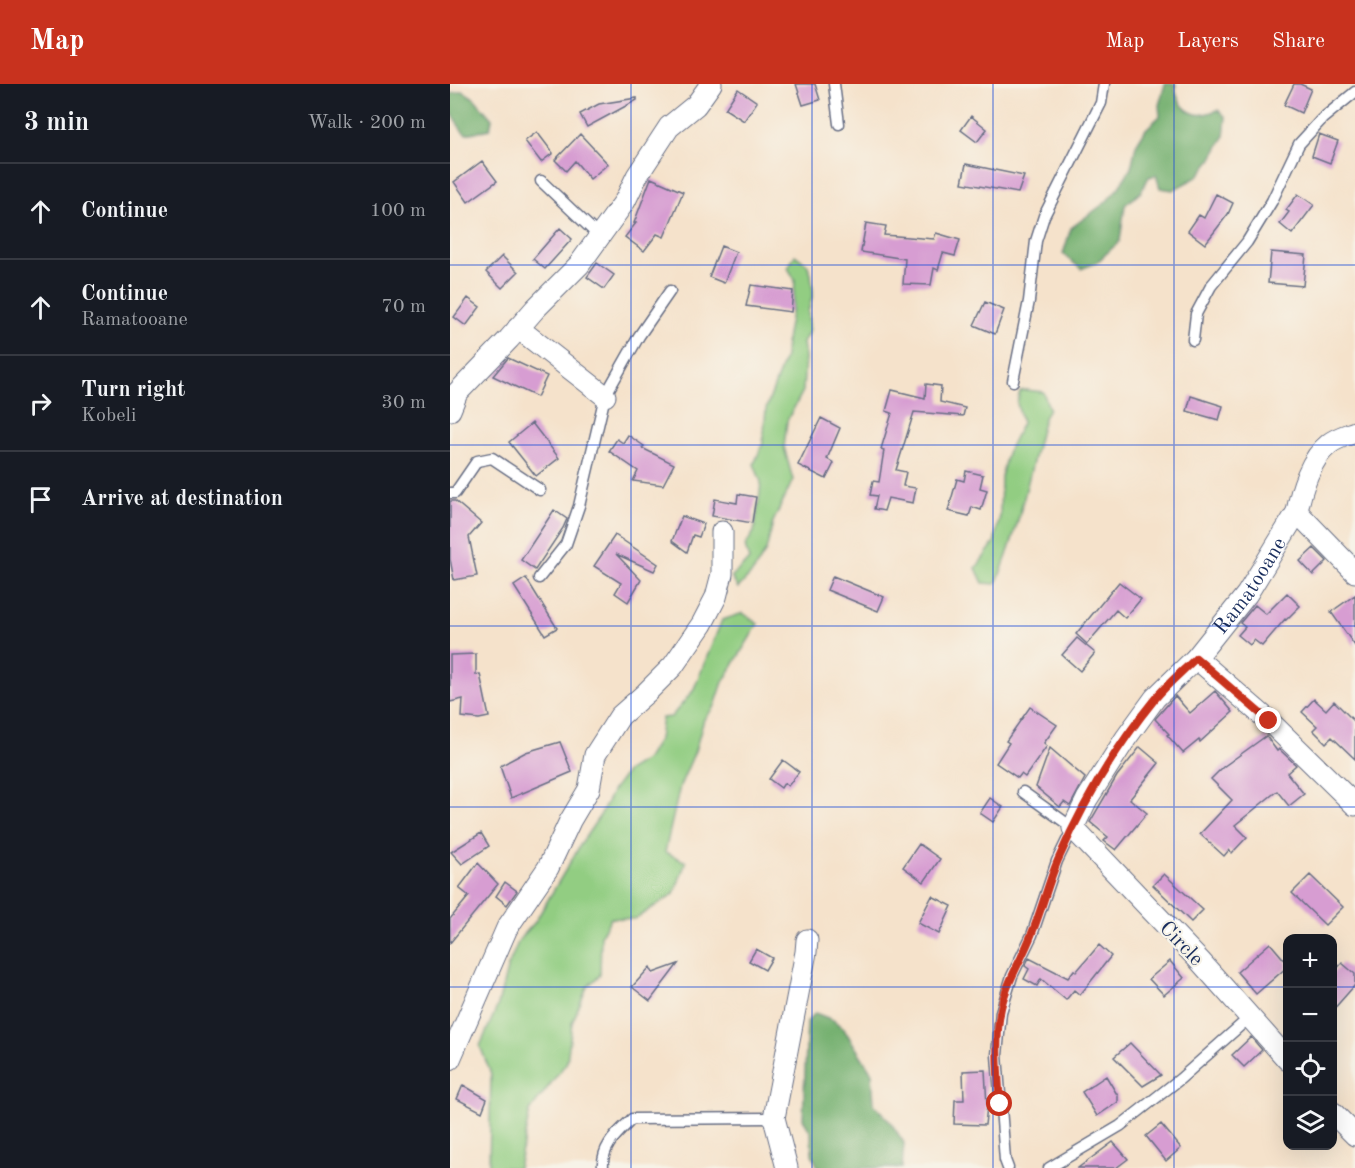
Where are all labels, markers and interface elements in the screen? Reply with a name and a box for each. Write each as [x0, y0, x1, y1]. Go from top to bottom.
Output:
text: Map [30, 28, 84, 56]
text: Map [1105, 31, 1144, 52]
text: Layers [1177, 31, 1239, 52]
text: Share [1272, 31, 1325, 52]
text: 3 min [24, 110, 89, 136]
text: Walk · 200 m [307, 113, 426, 133]
icon: ahead [24, 195, 57, 228]
text: Continue [81, 200, 168, 222]
text: 100 m [370, 201, 426, 221]
text: Continue [81, 283, 168, 305]
icon: ahead [24, 291, 57, 324]
text: 70 m [381, 297, 426, 317]
text: Ramatooane [81, 310, 188, 330]
text: Turn right [81, 379, 185, 401]
icon: right [24, 387, 57, 420]
text: 30 m [381, 393, 426, 413]
text: Kobeli [81, 406, 136, 426]
icon: arrive [24, 483, 57, 516]
text: Arrive at destination [81, 488, 283, 510]
street label: Ramatooane [1210, 534, 1291, 639]
route end [1255, 707, 1281, 733]
street label: Circle [1155, 918, 1207, 970]
map controls [1283, 934, 1337, 1150]
button: + [1283, 934, 1337, 988]
button: − [1283, 988, 1337, 1042]
button: locate [1283, 1042, 1337, 1096]
route start [986, 1090, 1012, 1116]
button: layers [1283, 1096, 1337, 1150]

